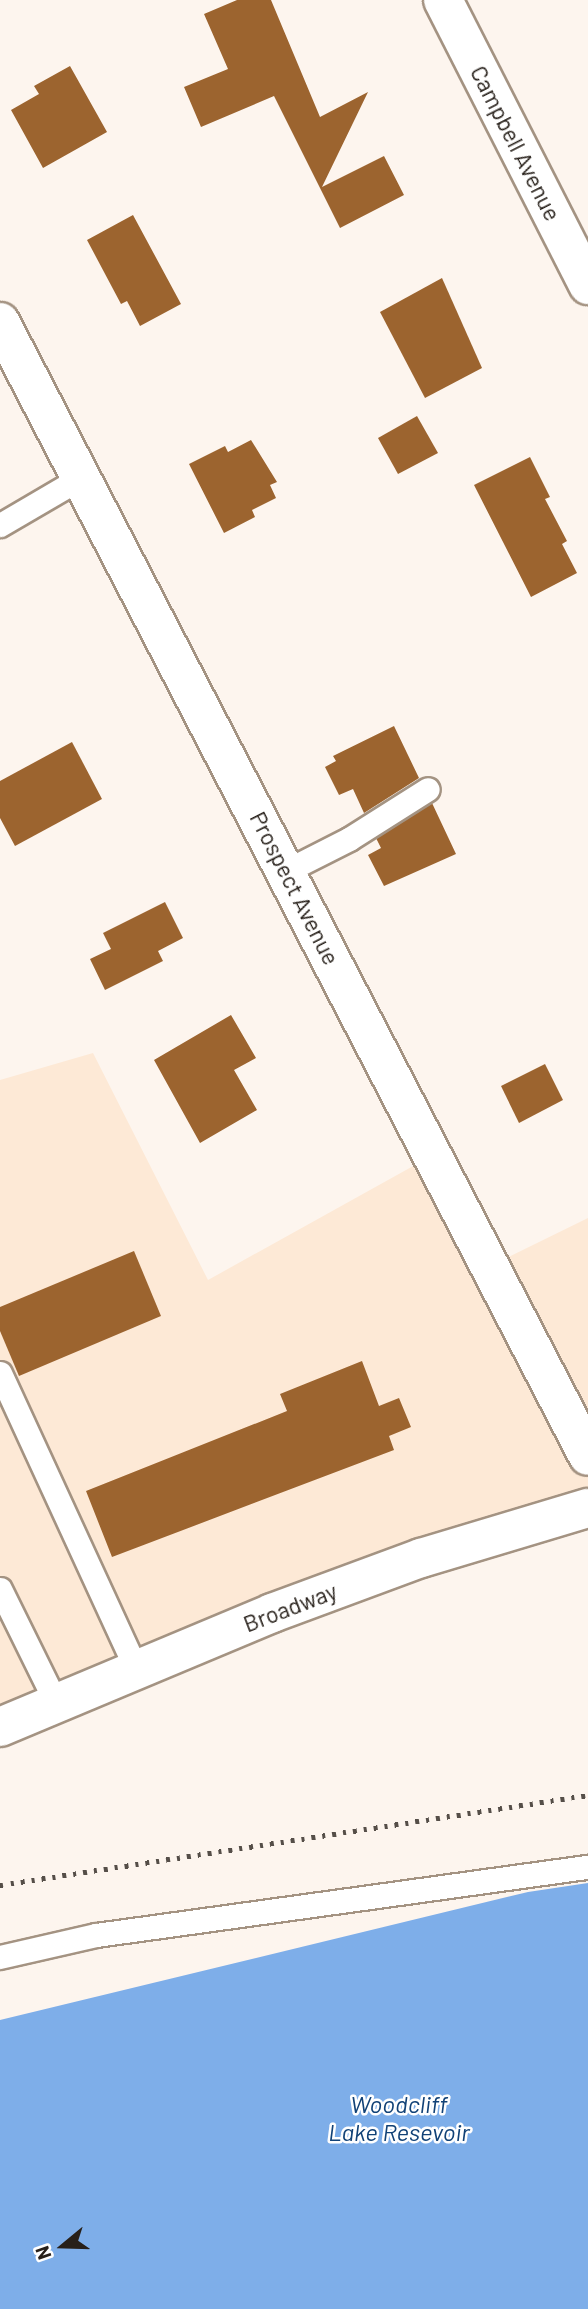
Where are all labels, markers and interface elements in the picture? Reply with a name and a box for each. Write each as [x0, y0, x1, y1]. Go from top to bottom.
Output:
street label: Campbell Avenue [465, 61, 567, 225]
street label: Prospect Avenue [245, 807, 345, 969]
street label: Broadway [239, 1577, 341, 1637]
water label: Woodcliff Lake Resevoir [328, 2090, 470, 2146]
north arrow [28, 2211, 98, 2281]
text: N [30, 2243, 56, 2263]

